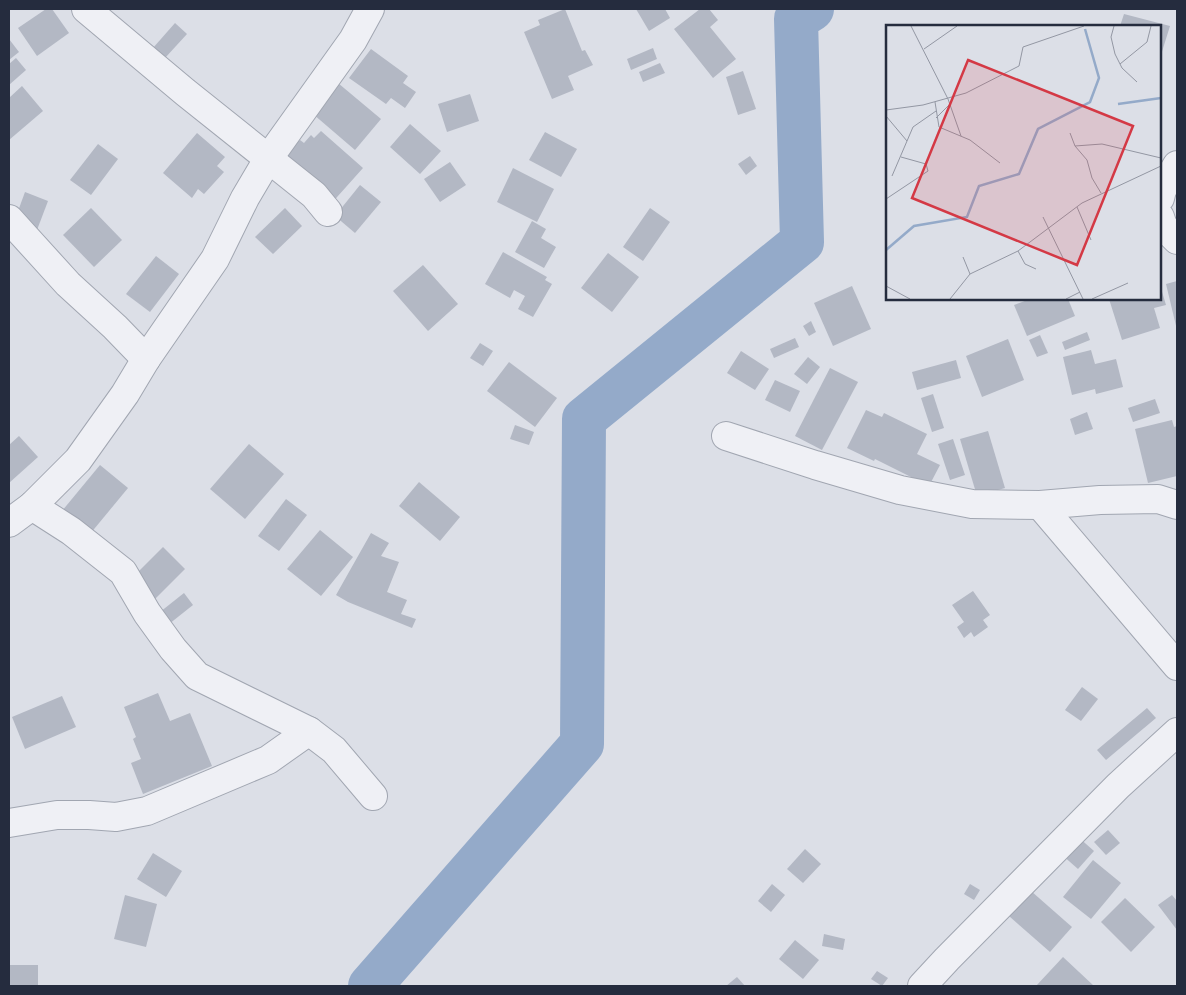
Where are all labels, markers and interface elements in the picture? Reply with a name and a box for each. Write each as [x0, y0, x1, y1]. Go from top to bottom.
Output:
inset map [886, 25, 1161, 300]

